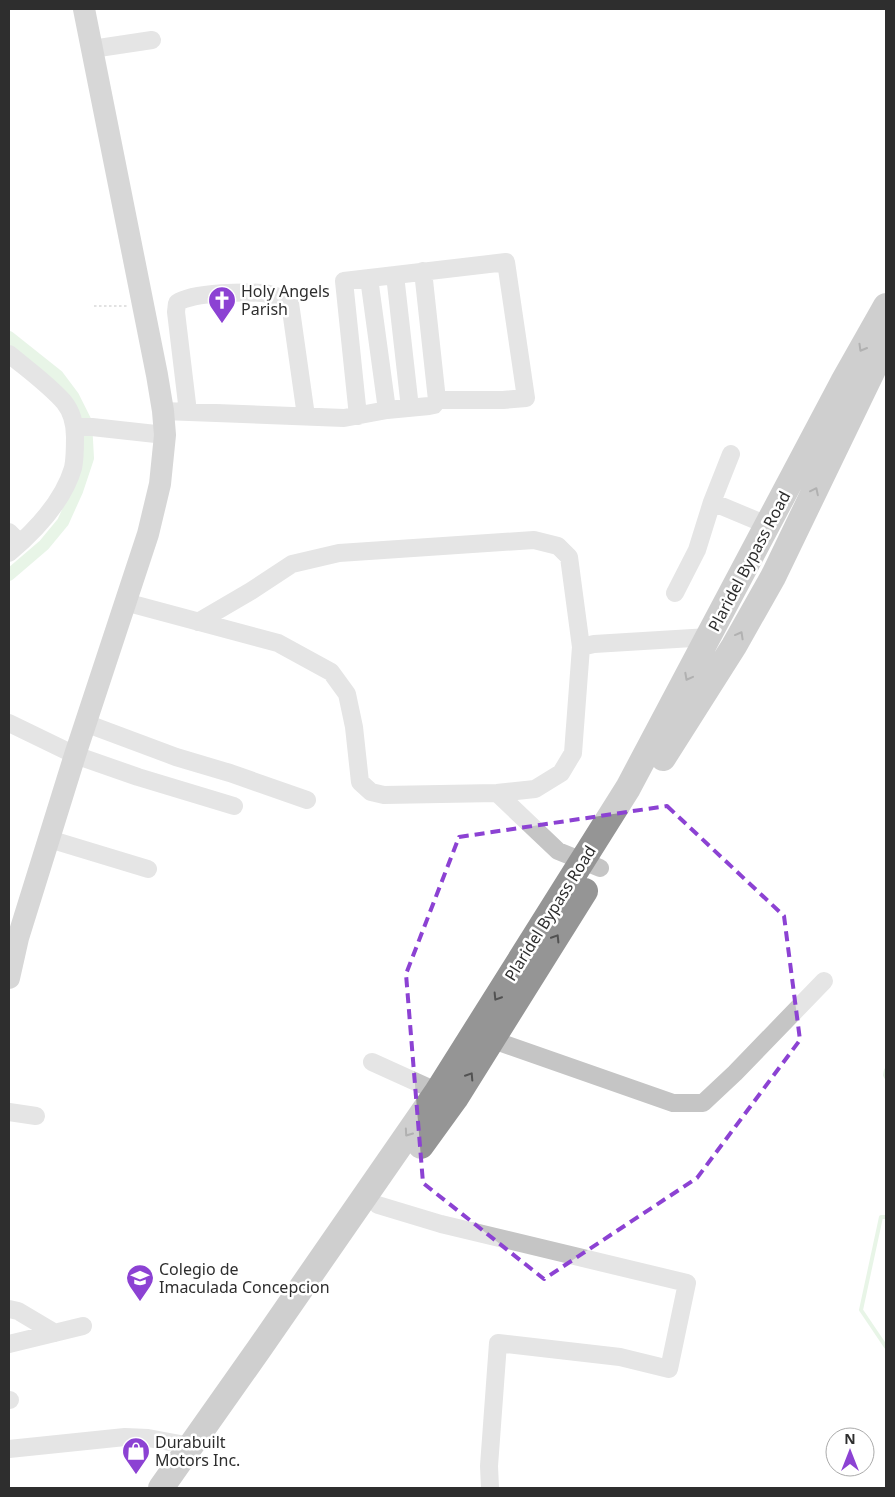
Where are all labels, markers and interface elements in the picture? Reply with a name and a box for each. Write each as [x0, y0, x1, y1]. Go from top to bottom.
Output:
place label: Holy Angels Parish [241, 280, 330, 320]
church icon: Holy Angels Parish [207, 285, 237, 324]
one-way arrow [859, 343, 869, 352]
street label: Plaridel Bypass Road [703, 487, 795, 635]
one-way arrow [809, 487, 820, 496]
one-way arrow [734, 631, 744, 640]
one-way arrow [684, 672, 694, 681]
street label: Plaridel Bypass Road [499, 841, 601, 985]
one-way arrow [550, 934, 559, 944]
one-way arrow [494, 991, 504, 1000]
one-way arrow [464, 1072, 473, 1081]
one-way arrow [405, 1127, 414, 1137]
place label: Colegio de Imaculada Concepcion [159, 1258, 330, 1298]
school or university icon: Colegio de Imaculada Concepcion [125, 1263, 155, 1302]
north arrow [825, 1427, 875, 1477]
text: N [844, 1429, 856, 1448]
place label: Durabuilt Motors Inc. [155, 1431, 240, 1471]
shop icon: Durabuilt Motors Inc. [121, 1436, 151, 1475]

